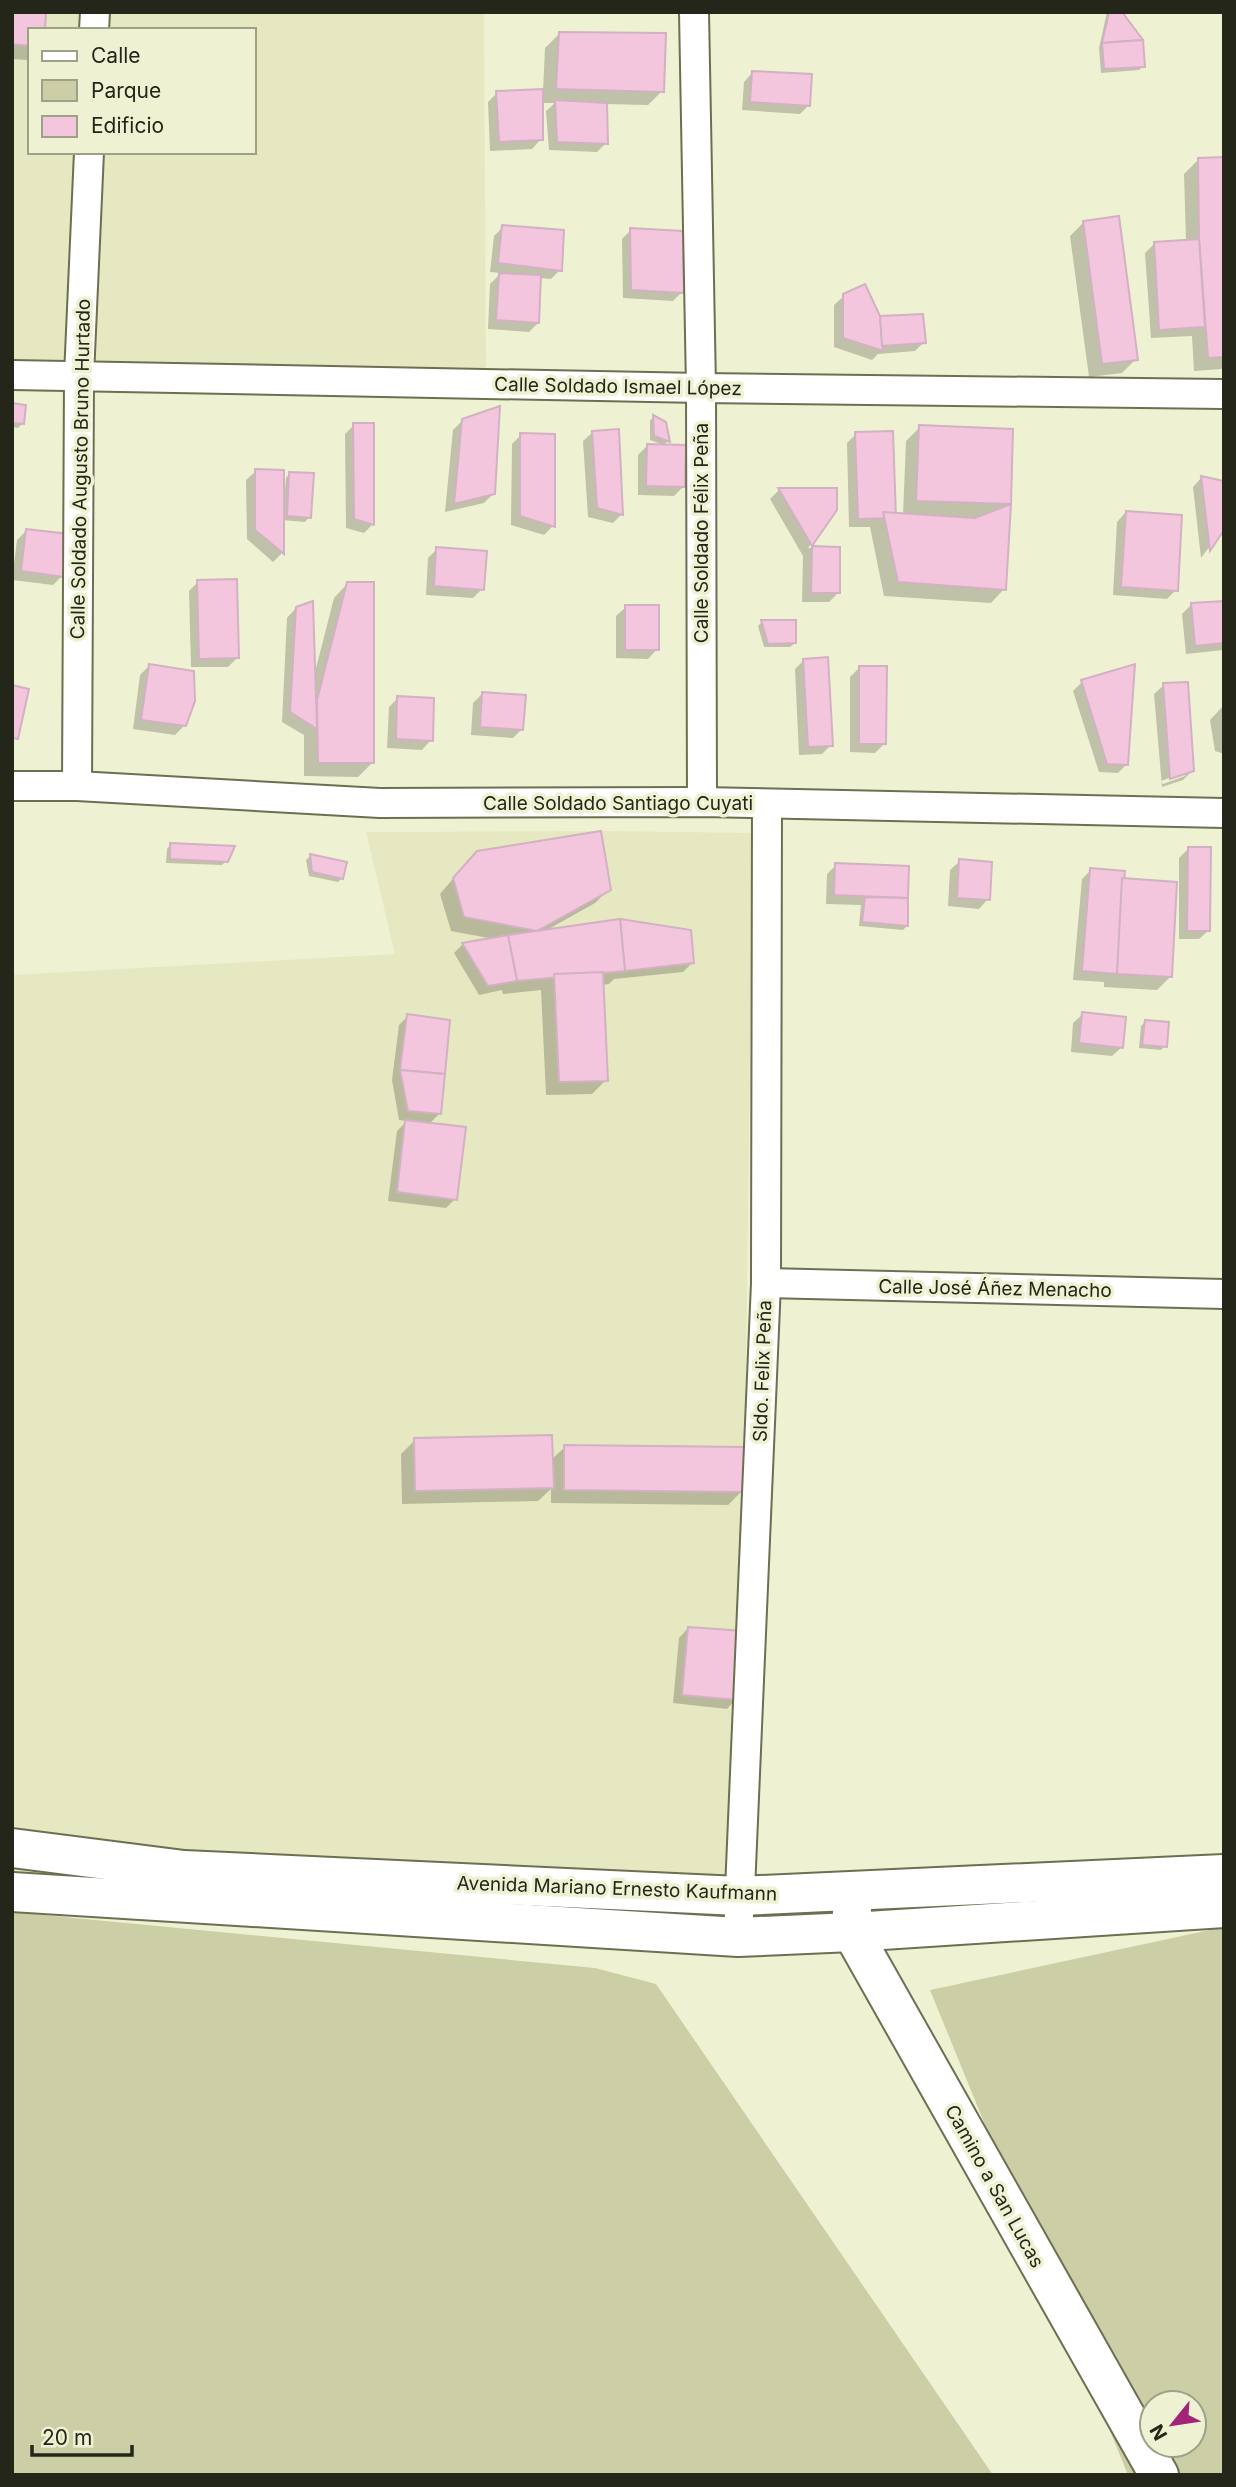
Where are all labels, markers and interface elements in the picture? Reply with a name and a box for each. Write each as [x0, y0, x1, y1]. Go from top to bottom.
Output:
legend [28, 28, 256, 154]
text: Calle [91, 43, 141, 68]
text: Parque [91, 78, 161, 103]
text: Edificio [91, 113, 164, 138]
street label: Calle Soldado Augusto Bruno Hurtado [66, 299, 95, 640]
street label: Calle Soldado Ismael López [494, 373, 742, 400]
street label: Calle Soldado Félix Peña [690, 423, 713, 643]
street label: Calle Soldado Santiago Cuyati [483, 792, 753, 815]
street label: Calle José Áñez Menacho [878, 1274, 1112, 1302]
street label: Sldo. Felix Peña [749, 1300, 776, 1442]
street label: Avenida Mariano Ernesto Kaufmann [456, 1871, 778, 1906]
street label: Camino a San Lucas [940, 2101, 1049, 2272]
north arrow [1138, 2389, 1208, 2459]
scale bar [32, 2414, 131, 2458]
text: N [1145, 2420, 1172, 2444]
text: 20 m [42, 2425, 92, 2450]

